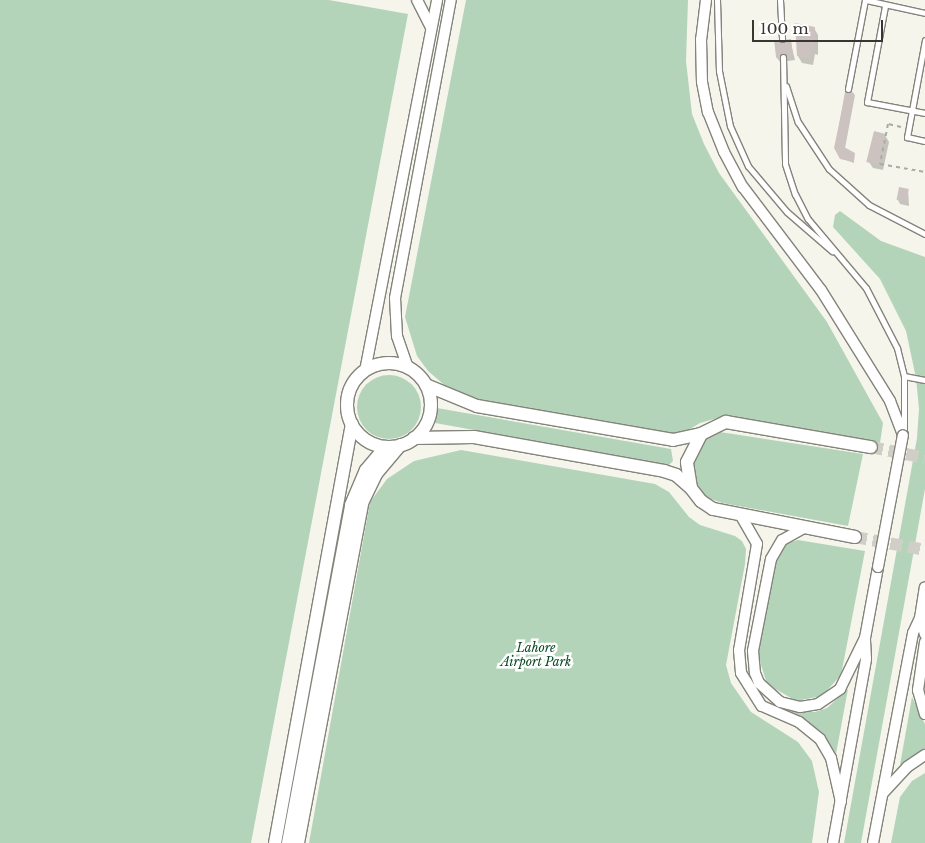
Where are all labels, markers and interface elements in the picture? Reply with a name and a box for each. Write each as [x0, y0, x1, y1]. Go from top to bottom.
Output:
scale bar [755, 10, 886, 42]
text: 100 m [760, 19, 809, 38]
park label: Lahore Airport Park [501, 641, 571, 669]

